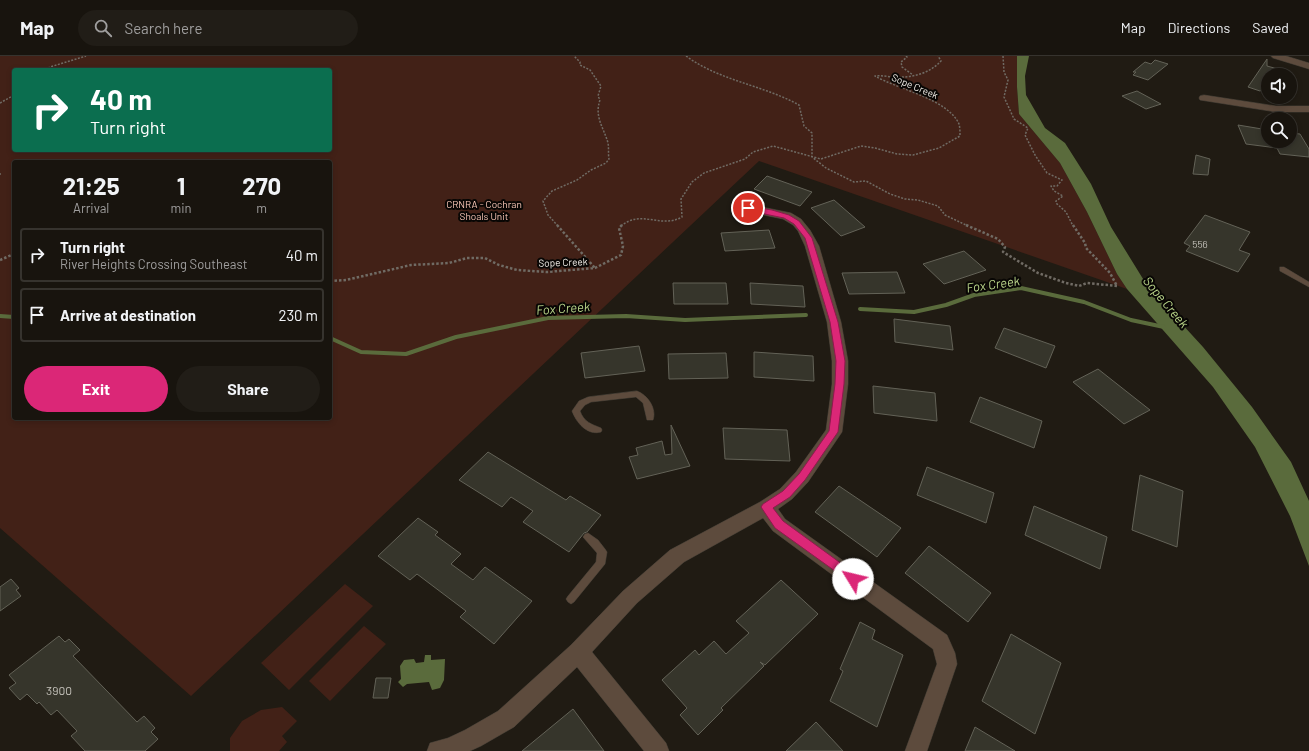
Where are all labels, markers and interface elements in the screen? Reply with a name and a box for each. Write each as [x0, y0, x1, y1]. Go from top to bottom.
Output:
search box [78, 10, 358, 46]
text: Map [20, 16, 54, 39]
icon: search [92, 17, 114, 39]
text: Search here [124, 19, 202, 37]
text: Map [1121, 19, 1146, 36]
text: Directions [1168, 19, 1230, 36]
text: Saved [1252, 19, 1289, 36]
map controls [1261, 68, 1297, 148]
button: sound [1261, 68, 1297, 104]
street label: Sope Creek [890, 71, 940, 101]
text: 40 m [90, 82, 152, 116]
icon: right [24, 84, 76, 136]
button: search [1261, 112, 1297, 148]
text: Turn right [90, 116, 166, 138]
text: 21:25 [63, 171, 120, 200]
text: 1 [177, 171, 185, 200]
text: 270 [242, 171, 281, 200]
pin [731, 191, 765, 225]
icon: arrive [737, 197, 759, 219]
park label: CRNRA - Cochran Shoals Unit [446, 198, 522, 222]
text: Arrival [73, 200, 109, 216]
text: min [170, 200, 191, 216]
text: m [256, 200, 267, 216]
text: Turn right [60, 238, 125, 256]
house number: 556 [1192, 238, 1208, 250]
icon: right [26, 244, 48, 266]
text: 40 m [286, 246, 318, 264]
street label: Sope Creek [538, 255, 588, 269]
text: River Heights Crossing Southeast [60, 256, 247, 272]
water label: Fox Creek [965, 272, 1021, 296]
water label: Sope Creek [1140, 273, 1193, 332]
water label: Fox Creek [536, 298, 591, 318]
icon: arrive [26, 304, 48, 326]
text: Arrive at destination [60, 306, 196, 324]
text: 230 m [278, 306, 318, 324]
button: Exit [24, 366, 168, 412]
button: Share [176, 366, 320, 412]
position arrow [832, 558, 874, 600]
house number: 3900 [46, 683, 72, 697]

